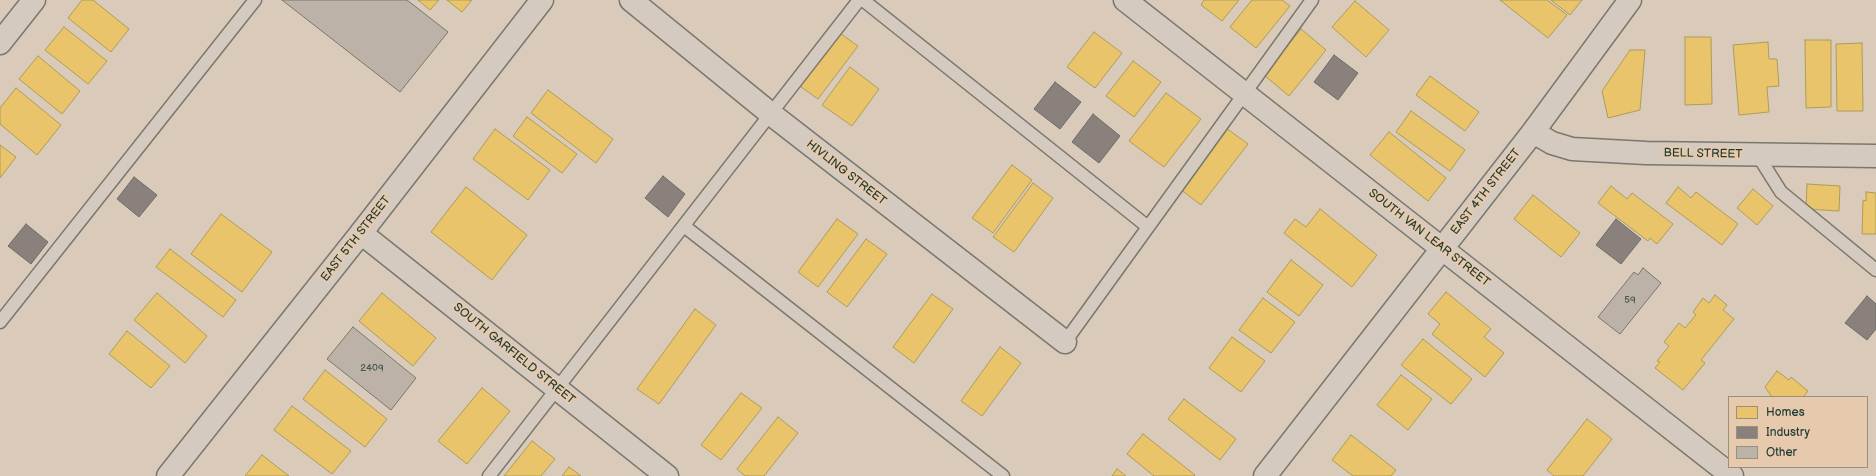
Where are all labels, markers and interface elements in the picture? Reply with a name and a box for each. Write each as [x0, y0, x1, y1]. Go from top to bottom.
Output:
street label: HIVLING STREET [803, 137, 889, 209]
street label: EAST 4TH STREET [1448, 146, 1524, 238]
street label: BELL STREET [1663, 146, 1743, 162]
street label: SOUTH VAN LEAR STREET [1365, 186, 1493, 290]
street label: EAST 5TH STREET [318, 193, 394, 285]
house number: 59 [1624, 294, 1636, 306]
street label: SOUTH GARFIELD STREET [450, 300, 578, 408]
house number: 2409 [360, 362, 384, 374]
legend [1728, 396, 1868, 468]
text: Homes [1766, 405, 1805, 420]
text: Industry [1766, 425, 1810, 440]
text: Other [1766, 445, 1797, 460]

